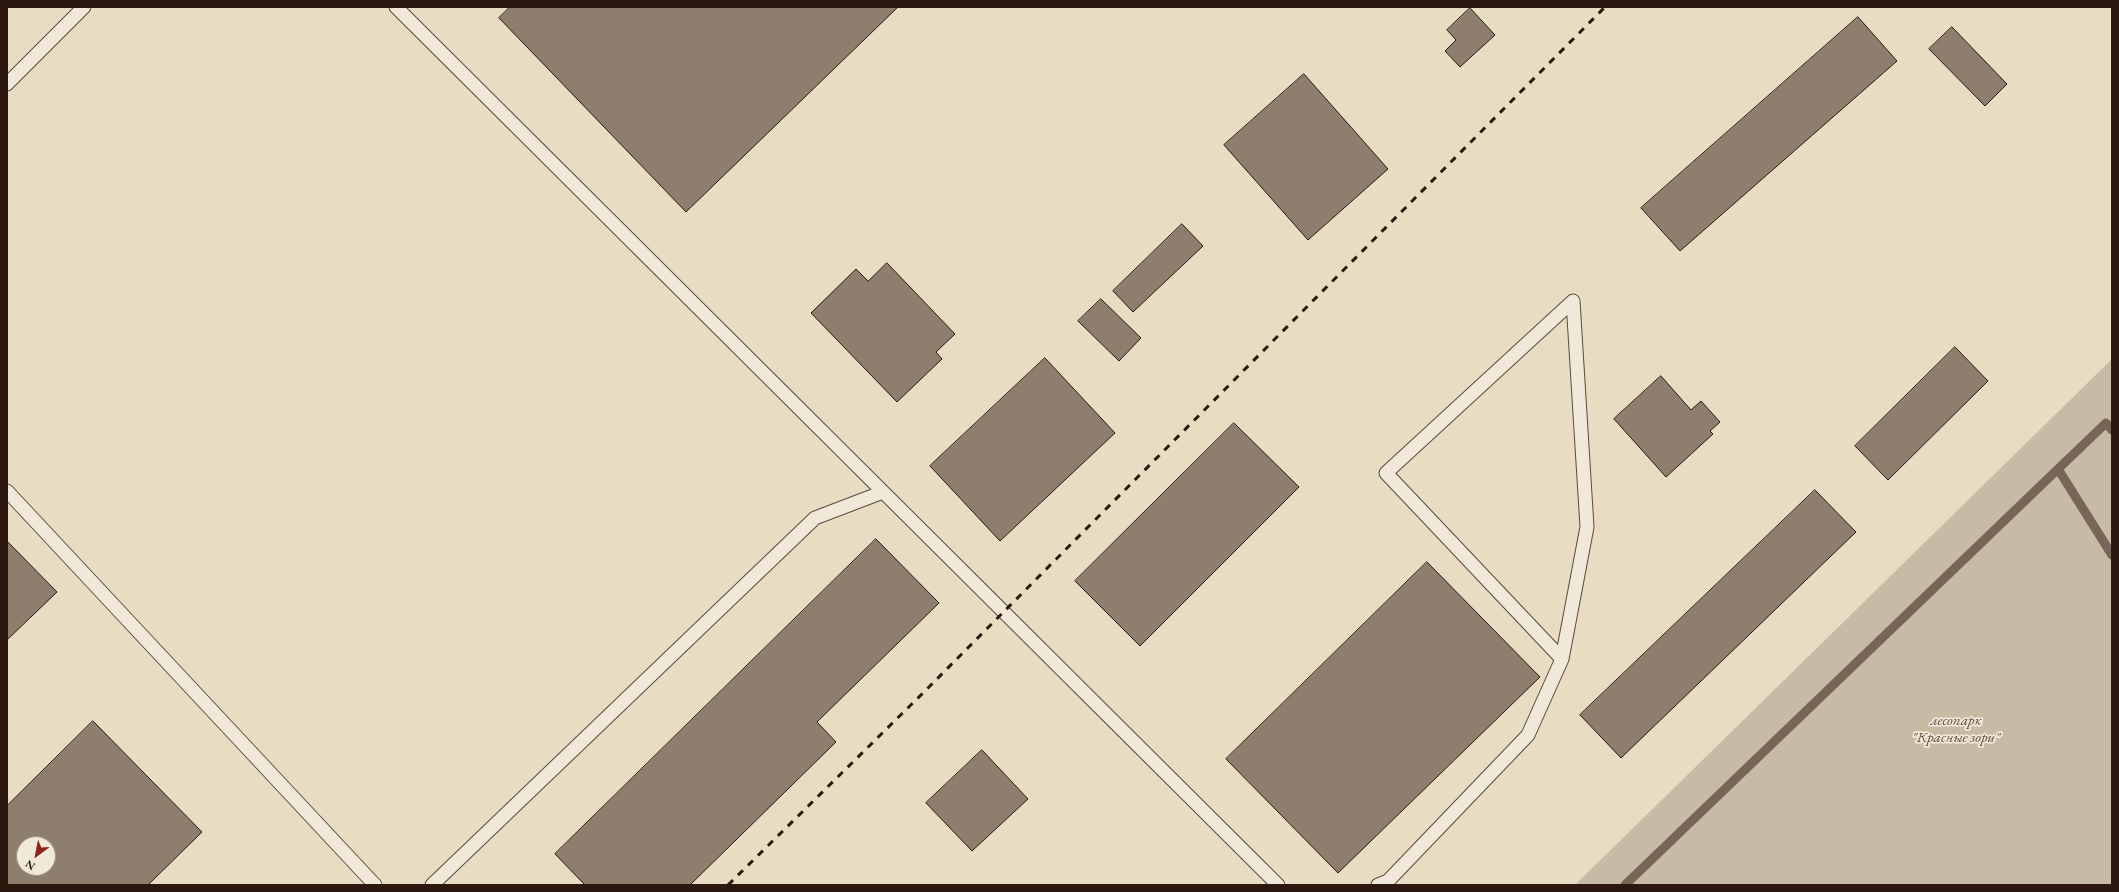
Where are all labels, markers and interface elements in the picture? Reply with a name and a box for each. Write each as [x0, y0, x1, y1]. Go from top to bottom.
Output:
park label: лесопарк "Красные зори" [1912, 712, 2000, 747]
north arrow [16, 836, 56, 876]
text: N [23, 857, 38, 874]

